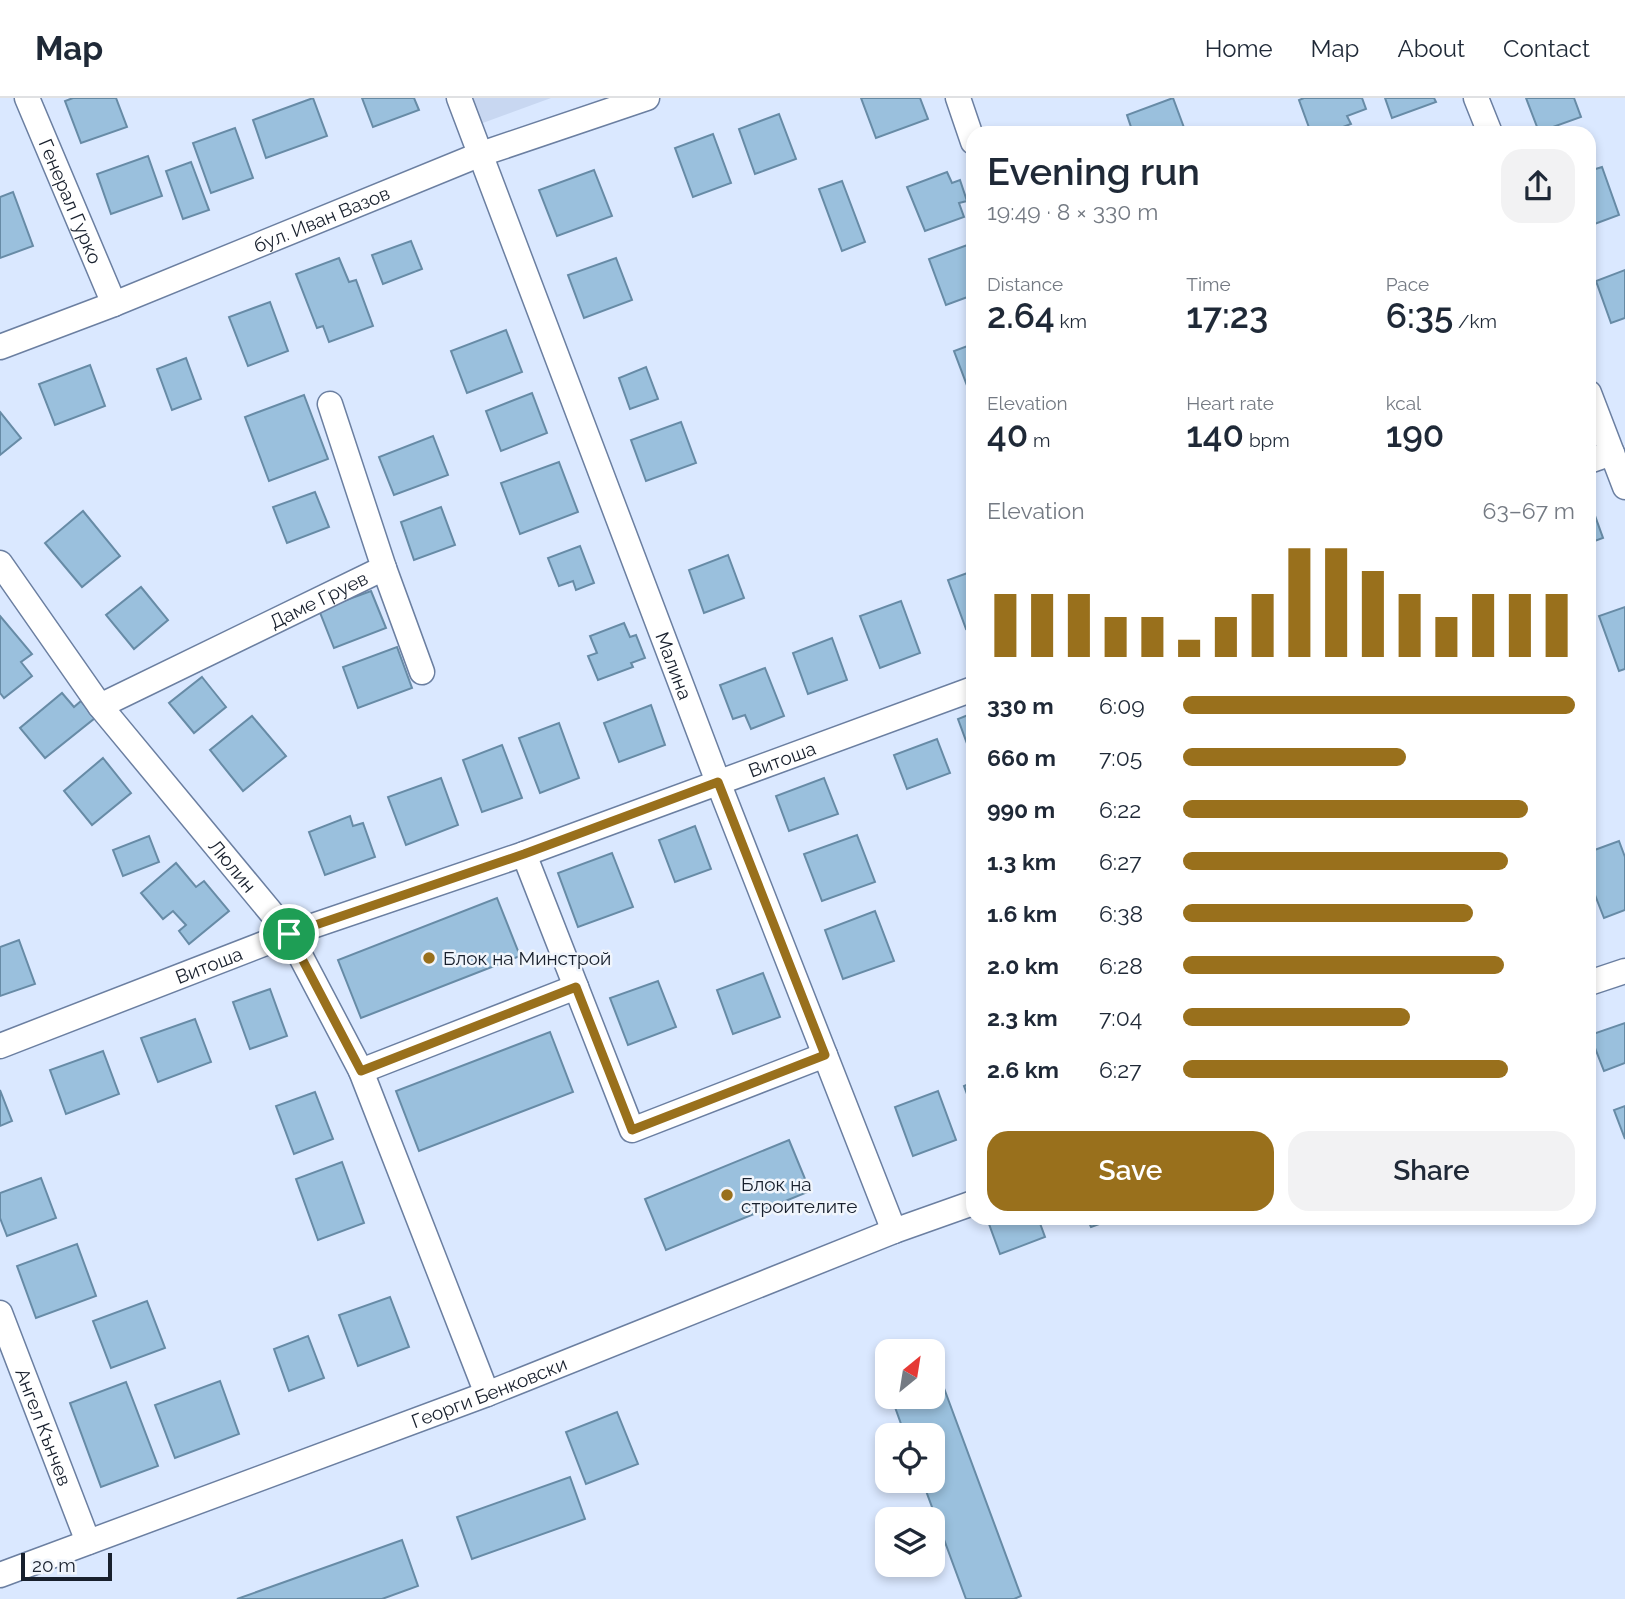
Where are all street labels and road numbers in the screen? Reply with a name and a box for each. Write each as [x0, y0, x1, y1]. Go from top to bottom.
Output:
street label: Генерал Гурко [34, 135, 107, 267]
street label: бул. Иван Вазов [250, 182, 393, 257]
street label: Даме Груев [266, 567, 371, 633]
street label: Малина [651, 629, 697, 703]
street label: Витоша [745, 737, 819, 782]
street label: Люлин [204, 835, 261, 897]
street label: Витоша [172, 942, 245, 988]
street label: Георги Бенковски [408, 1352, 570, 1432]
street label: Ангел Кънчев [11, 1365, 76, 1489]

